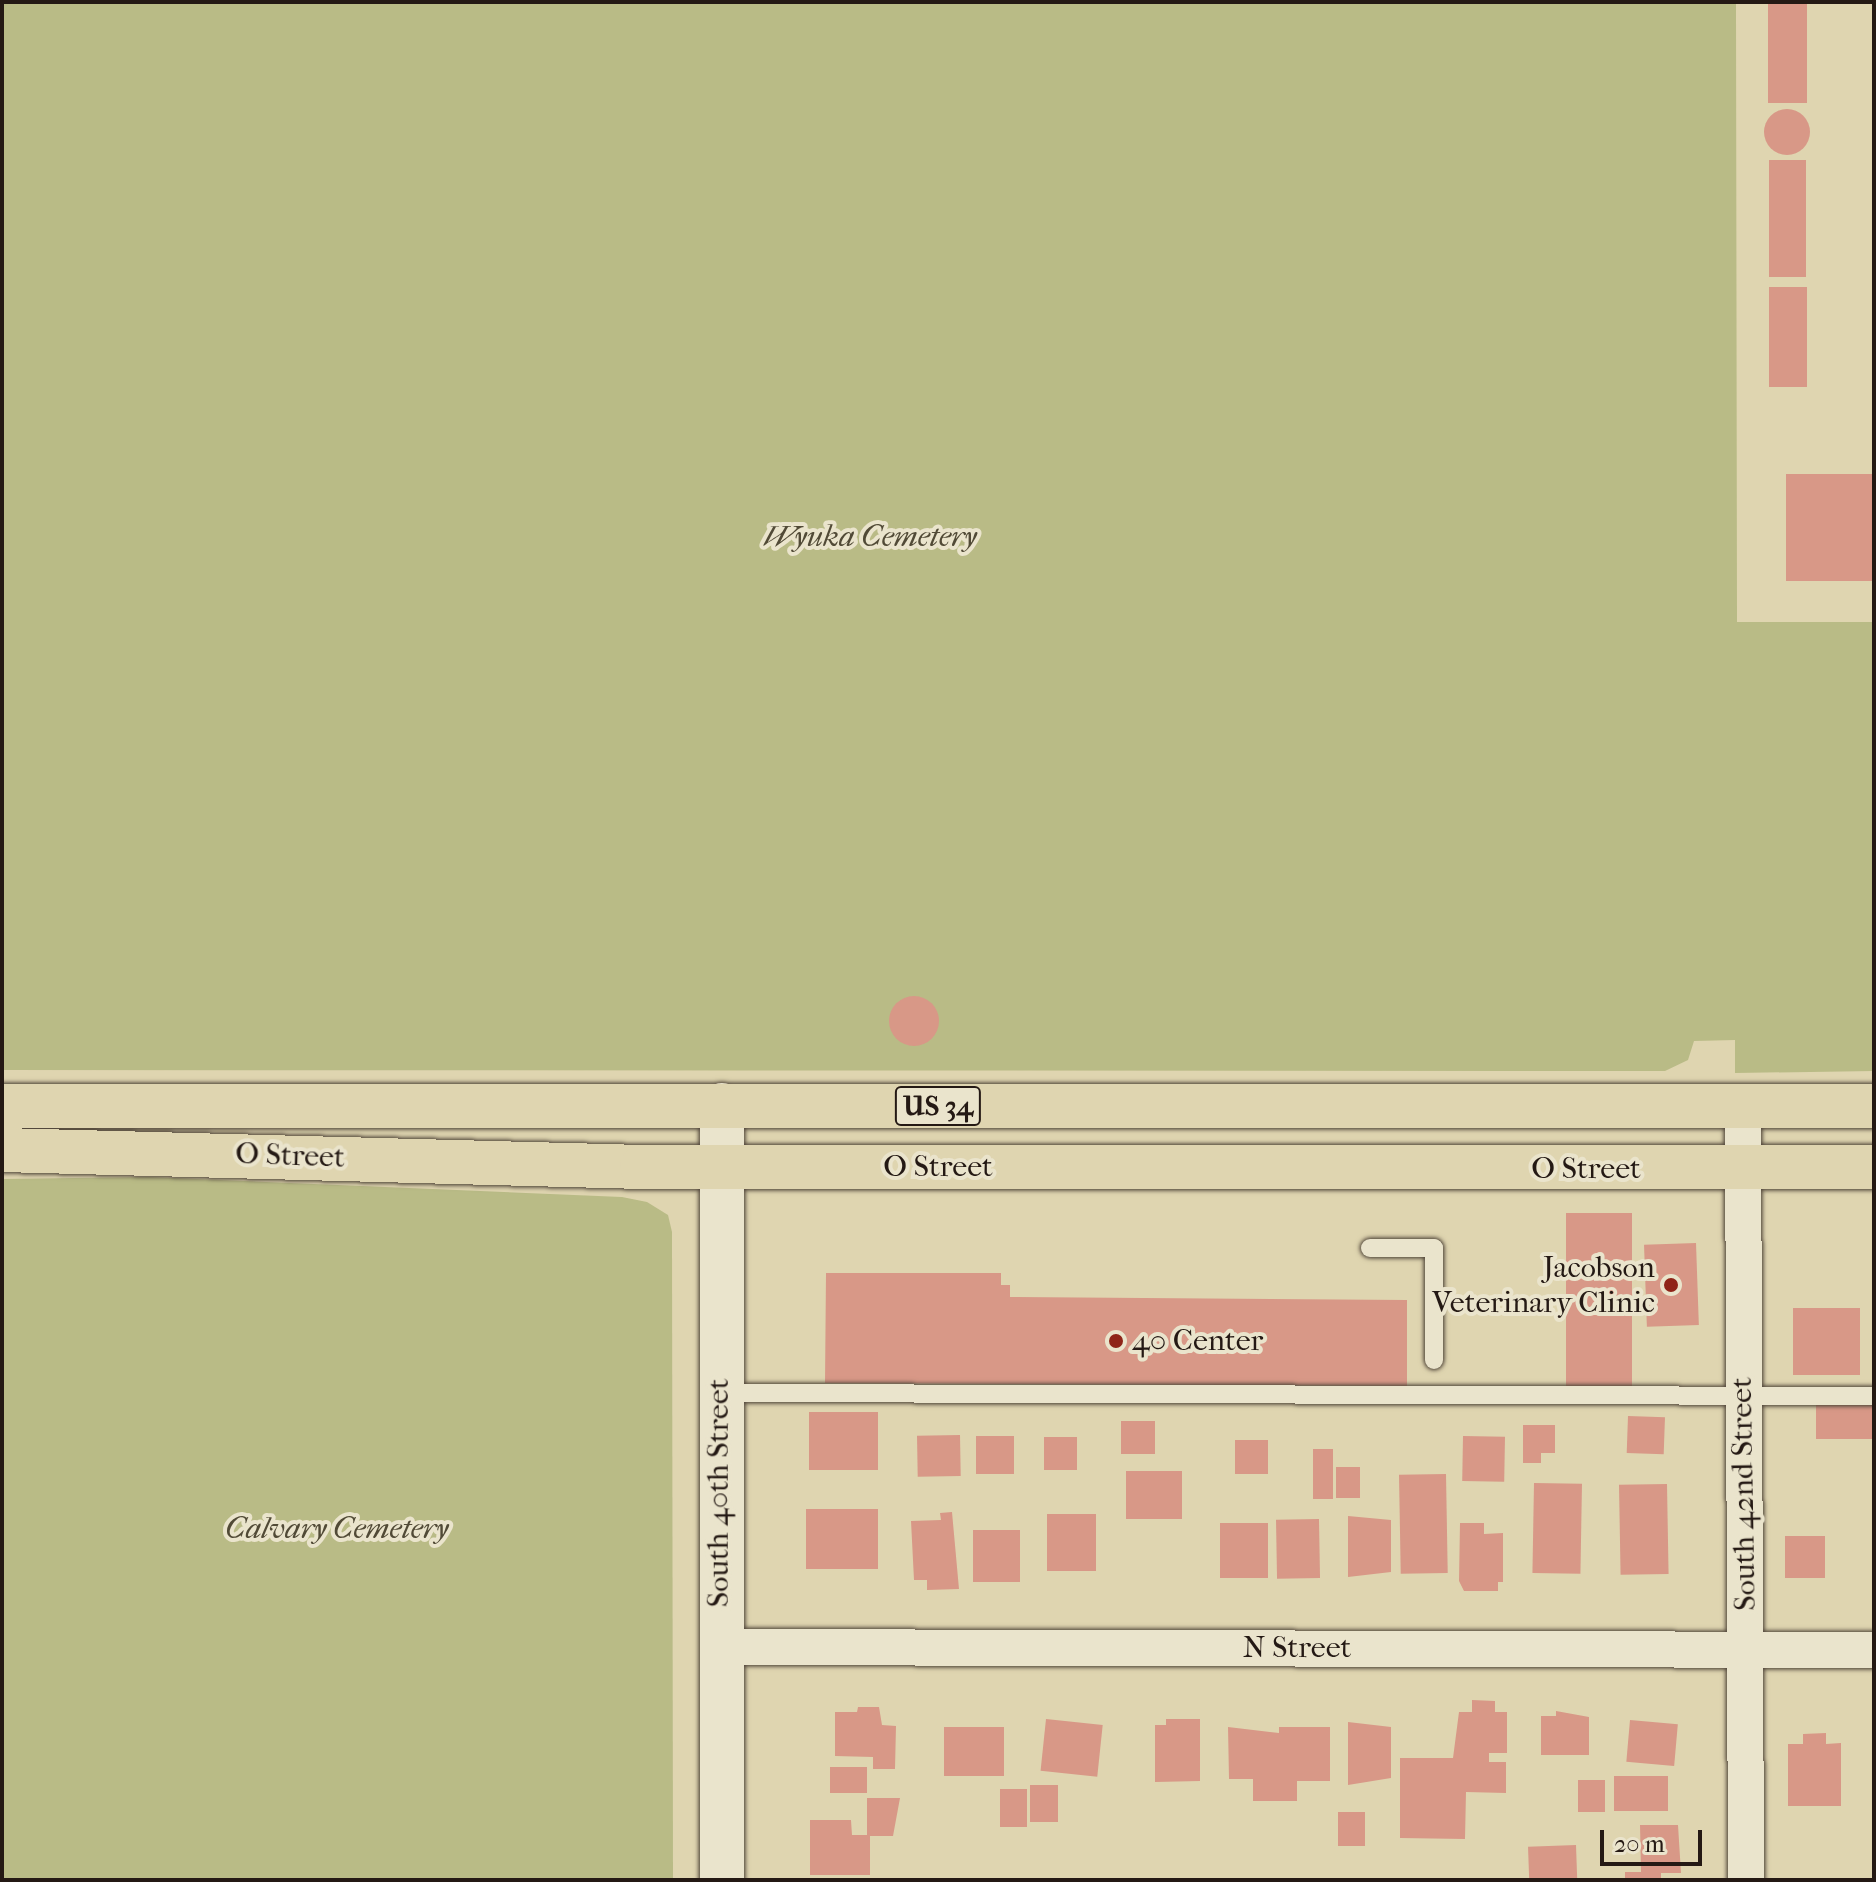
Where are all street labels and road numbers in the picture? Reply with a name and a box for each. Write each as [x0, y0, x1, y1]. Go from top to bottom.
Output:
road number: US 34 [894, 1082, 982, 1130]
street label: O Street [235, 1136, 345, 1176]
street label: O Street [883, 1149, 993, 1185]
street label: O Street [1531, 1151, 1641, 1187]
street label: South 42nd Street [1724, 1377, 1764, 1611]
street label: South 40th Street [701, 1379, 737, 1607]
street label: N Street [1243, 1630, 1351, 1666]

